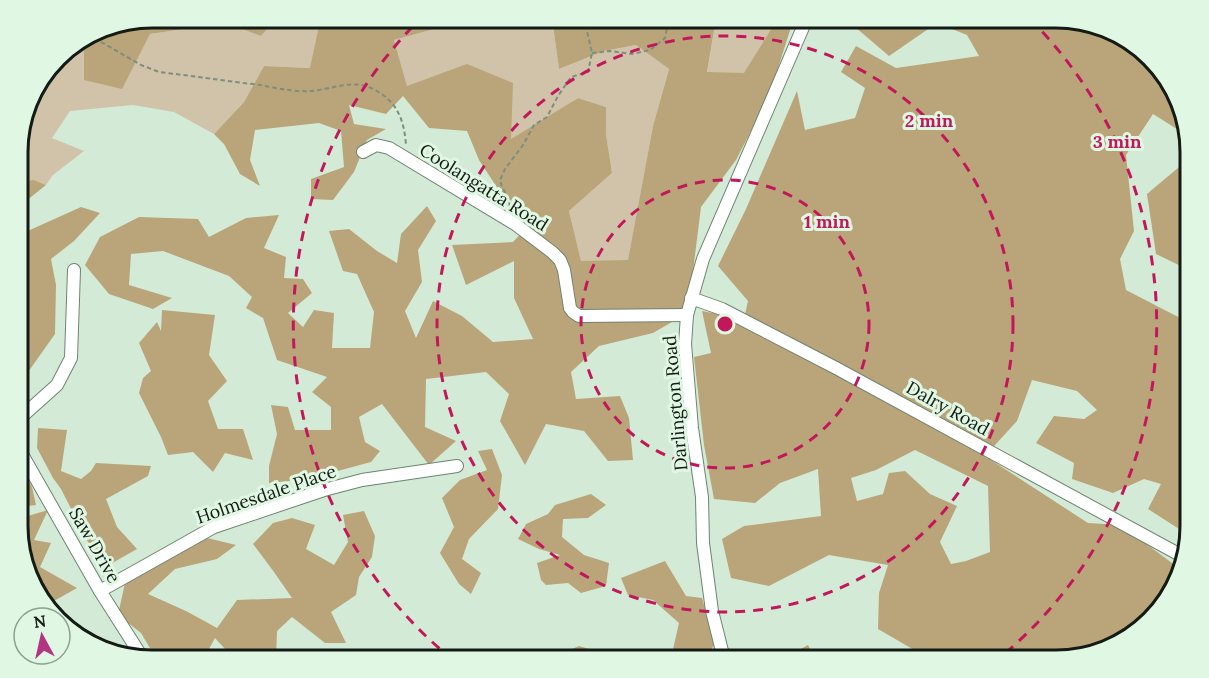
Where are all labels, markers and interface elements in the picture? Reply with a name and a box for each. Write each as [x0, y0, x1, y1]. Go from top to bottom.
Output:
text: 2 min [905, 109, 954, 132]
text: 3 min [1093, 130, 1142, 153]
street label: Coolangatta Road [415, 138, 553, 236]
text: 1 min [804, 210, 850, 233]
centre of rings [715, 314, 735, 334]
street label: Darlington Road [658, 334, 692, 472]
street label: Dalry Road [902, 376, 994, 440]
street label: Holmesdale Place [193, 459, 339, 529]
street label: Saw Drive [64, 503, 126, 587]
north arrow [12, 606, 72, 666]
text: N [32, 610, 47, 632]

